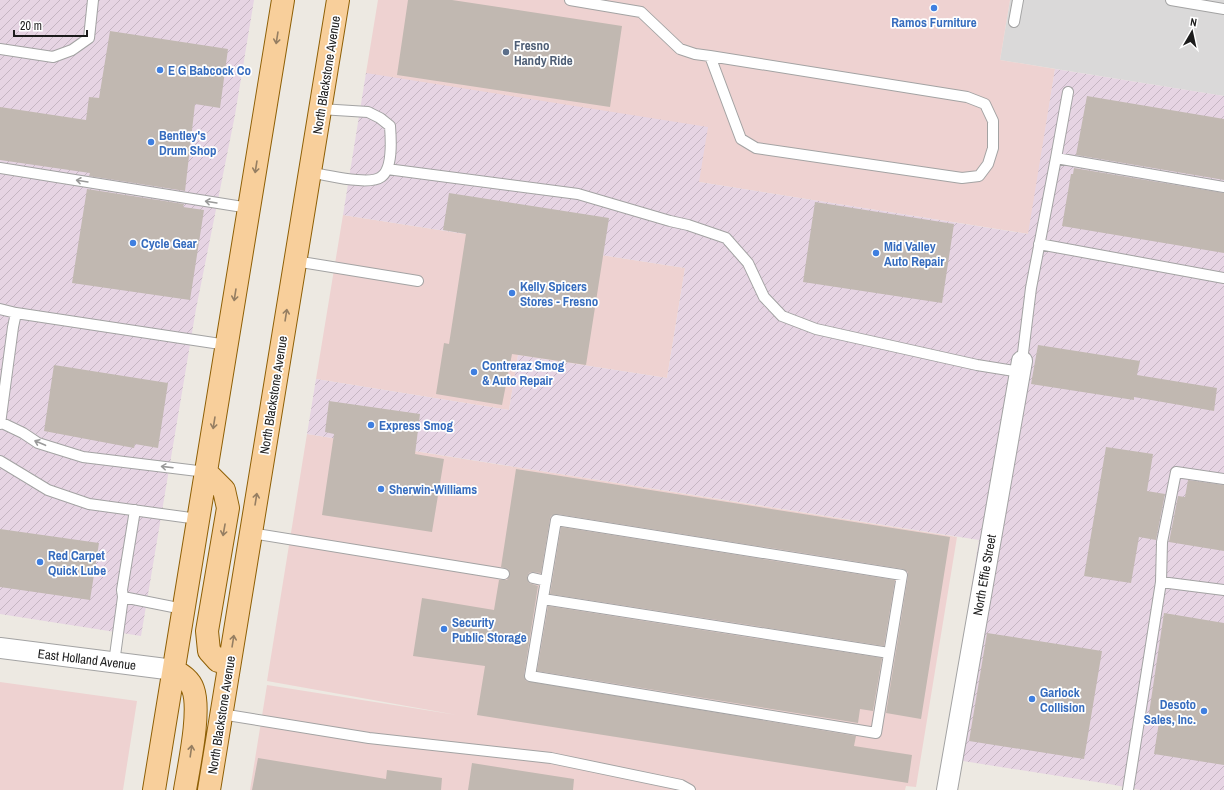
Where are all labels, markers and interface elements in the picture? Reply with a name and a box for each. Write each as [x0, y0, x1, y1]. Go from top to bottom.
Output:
marker: Ramos Furniture [929, 3, 939, 13]
scale bar [14, 12, 87, 38]
north arrow [1172, 12, 1212, 52]
place label: Ramos Furniture [891, 14, 977, 31]
street label: North Blackstone Avenue [309, 15, 344, 135]
text: N [1189, 15, 1198, 30]
text: 20 m [20, 18, 42, 34]
one-way arrow [273, 32, 281, 45]
place label: Fresno Handy Ride [514, 37, 573, 69]
marker: Fresno Handy Ride [501, 47, 511, 57]
place label: E G Babcock Co [168, 62, 251, 79]
marker: E G Babcock Co [155, 65, 165, 75]
place label: Bentley's Drum Shop [159, 127, 216, 159]
marker: Bentley's Drum Shop [146, 137, 156, 147]
one-way arrow [252, 160, 260, 173]
one-way arrow [76, 177, 89, 185]
one-way arrow [205, 198, 218, 206]
place label: Cycle Gear [141, 235, 198, 252]
marker: Cycle Gear [128, 238, 138, 248]
place label: Mid Valley Auto Repair [884, 238, 945, 270]
marker: Mid Valley Auto Repair [871, 248, 881, 258]
place label: Kelly Spicers Stores - Fresno [520, 278, 598, 310]
one-way arrow [231, 288, 239, 301]
marker: Kelly Spicers Stores - Fresno [507, 288, 517, 298]
one-way arrow [282, 309, 290, 322]
street label: North Blackstone Avenue [256, 335, 291, 455]
place label: Contreraz Smog & Auto Repair [482, 357, 565, 389]
marker: Contreraz Smog & Auto Repair [469, 367, 479, 377]
one-way arrow [210, 416, 218, 429]
place label: Express Smog [379, 417, 454, 434]
marker: Express Smog [366, 420, 376, 430]
one-way arrow [34, 439, 46, 446]
one-way arrow [161, 463, 174, 471]
place label: Sherwin-Williams [389, 481, 477, 498]
marker: Sherwin-Williams [376, 484, 386, 494]
one-way arrow [252, 493, 260, 506]
one-way arrow [219, 523, 227, 536]
street label: North Effie Street [969, 533, 1000, 617]
place label: Red Carpet Quick Lube [48, 547, 106, 579]
marker: Red Carpet Quick Lube [35, 557, 45, 567]
place label: Security Public Storage [452, 614, 527, 646]
marker: Security Public Storage [439, 624, 449, 634]
one-way arrow [229, 635, 237, 648]
street label: East Holland Avenue [37, 645, 137, 674]
street label: North Blackstone Avenue [204, 655, 239, 775]
place label: Garlock Collision [1040, 684, 1085, 716]
marker: Garlock Collision [1027, 694, 1037, 704]
place label: Desoto Sales, Inc. [1144, 696, 1196, 728]
marker: Desoto Sales, Inc. [1199, 706, 1209, 716]
one-way arrow [187, 745, 195, 758]

